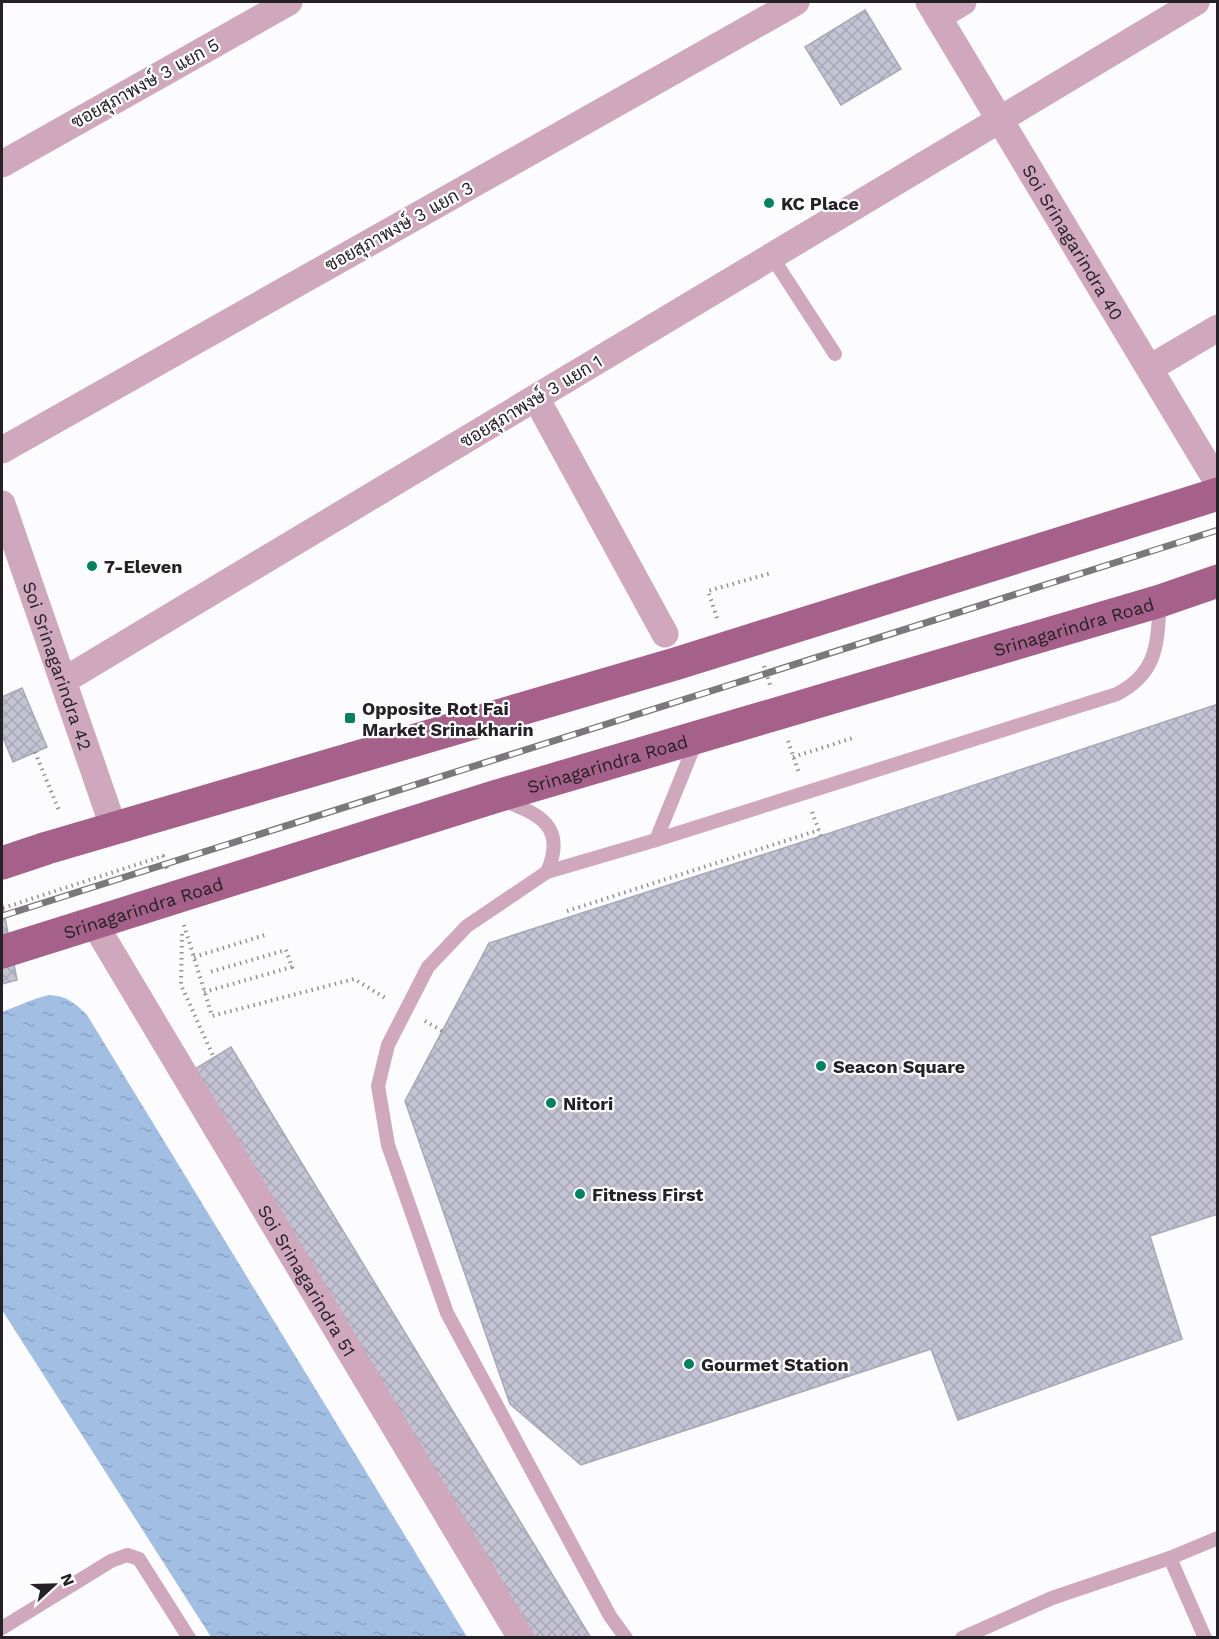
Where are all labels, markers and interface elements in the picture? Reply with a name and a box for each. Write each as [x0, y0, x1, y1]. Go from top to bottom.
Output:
street label: ซอยสุภาพงษ์ 3 แยก 5 [66, 32, 224, 134]
street label: Soi Srinagarindra 40 [1018, 160, 1128, 324]
street label: ซอยสุภาพงษ์ 3 แยก 3 [320, 175, 478, 277]
place label: KC Place [781, 193, 859, 214]
marker: KC Place [762, 196, 776, 210]
street label: ซอยสุภาพงษ์ 3 แยก 1 [455, 349, 607, 453]
place label: 7-Eleven [104, 556, 182, 577]
marker: 7-Eleven [85, 559, 99, 573]
street label: Soi Srinagarindra 42 [19, 578, 97, 753]
street label: Srinagarindra Road [991, 593, 1156, 660]
place label: Opposite Rot Fai Market Srinakharin [362, 698, 534, 740]
marker: Opposite Rot Fai Market Srinakharin [343, 711, 357, 725]
street label: Srinagarindra Road [525, 730, 690, 797]
street label: Srinagarindra Road [61, 873, 226, 943]
place label: Seacon Square [833, 1056, 965, 1077]
marker: Seacon Square [814, 1059, 828, 1073]
place label: Nitori [563, 1093, 613, 1114]
marker: Nitori [544, 1096, 558, 1110]
place label: Fitness First [592, 1184, 703, 1205]
marker: Fitness First [573, 1187, 587, 1201]
street label: Soi Srinagarindra 51 [254, 1200, 361, 1360]
place label: Gourmet Station [701, 1354, 849, 1375]
marker: Gourmet Station [682, 1357, 696, 1371]
north arrow [24, 1555, 84, 1615]
text: N [56, 1571, 78, 1589]

